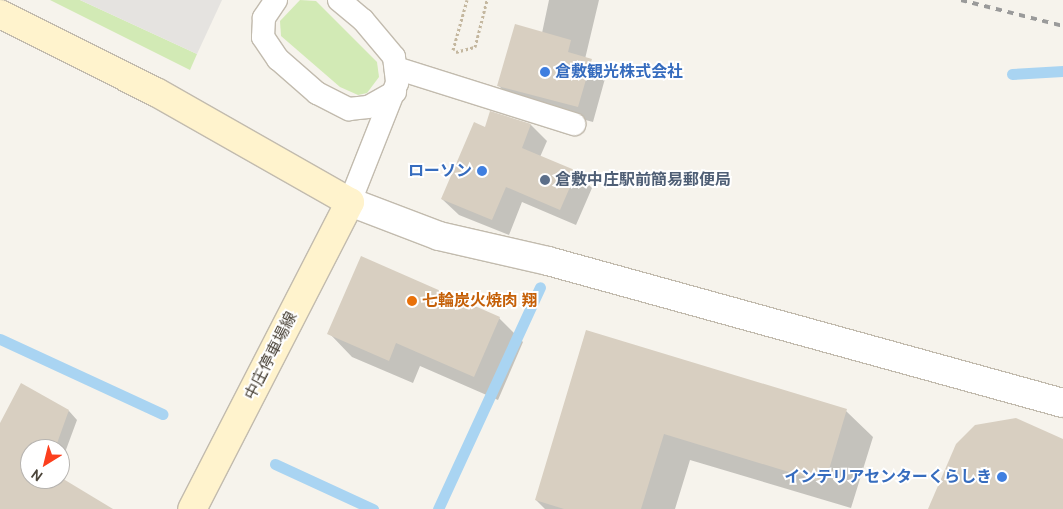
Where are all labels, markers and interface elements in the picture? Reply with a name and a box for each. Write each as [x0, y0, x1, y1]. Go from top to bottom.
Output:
place label: 倉敷観光株式会社 [555, 62, 683, 82]
marker: 倉敷観光株式会社 [539, 66, 551, 78]
place label: ローソン [408, 161, 472, 181]
marker: ローソン [476, 165, 488, 177]
place label: 倉敷中庄駅前簡易郵便局 [555, 170, 731, 190]
marker: 倉敷中庄駅前簡易郵便局 [539, 174, 551, 186]
place label: 七輪炭火焼肉 翔 [422, 291, 538, 311]
marker: 七輪炭火焼肉 翔 [406, 295, 418, 307]
street label: 中庄停車場線 [241, 309, 301, 403]
north arrow [20, 439, 70, 489]
text: N [27, 465, 46, 486]
place label: インテリアセンターくらしき [784, 467, 992, 487]
marker: インテリアセンターくらしき [996, 471, 1008, 483]

